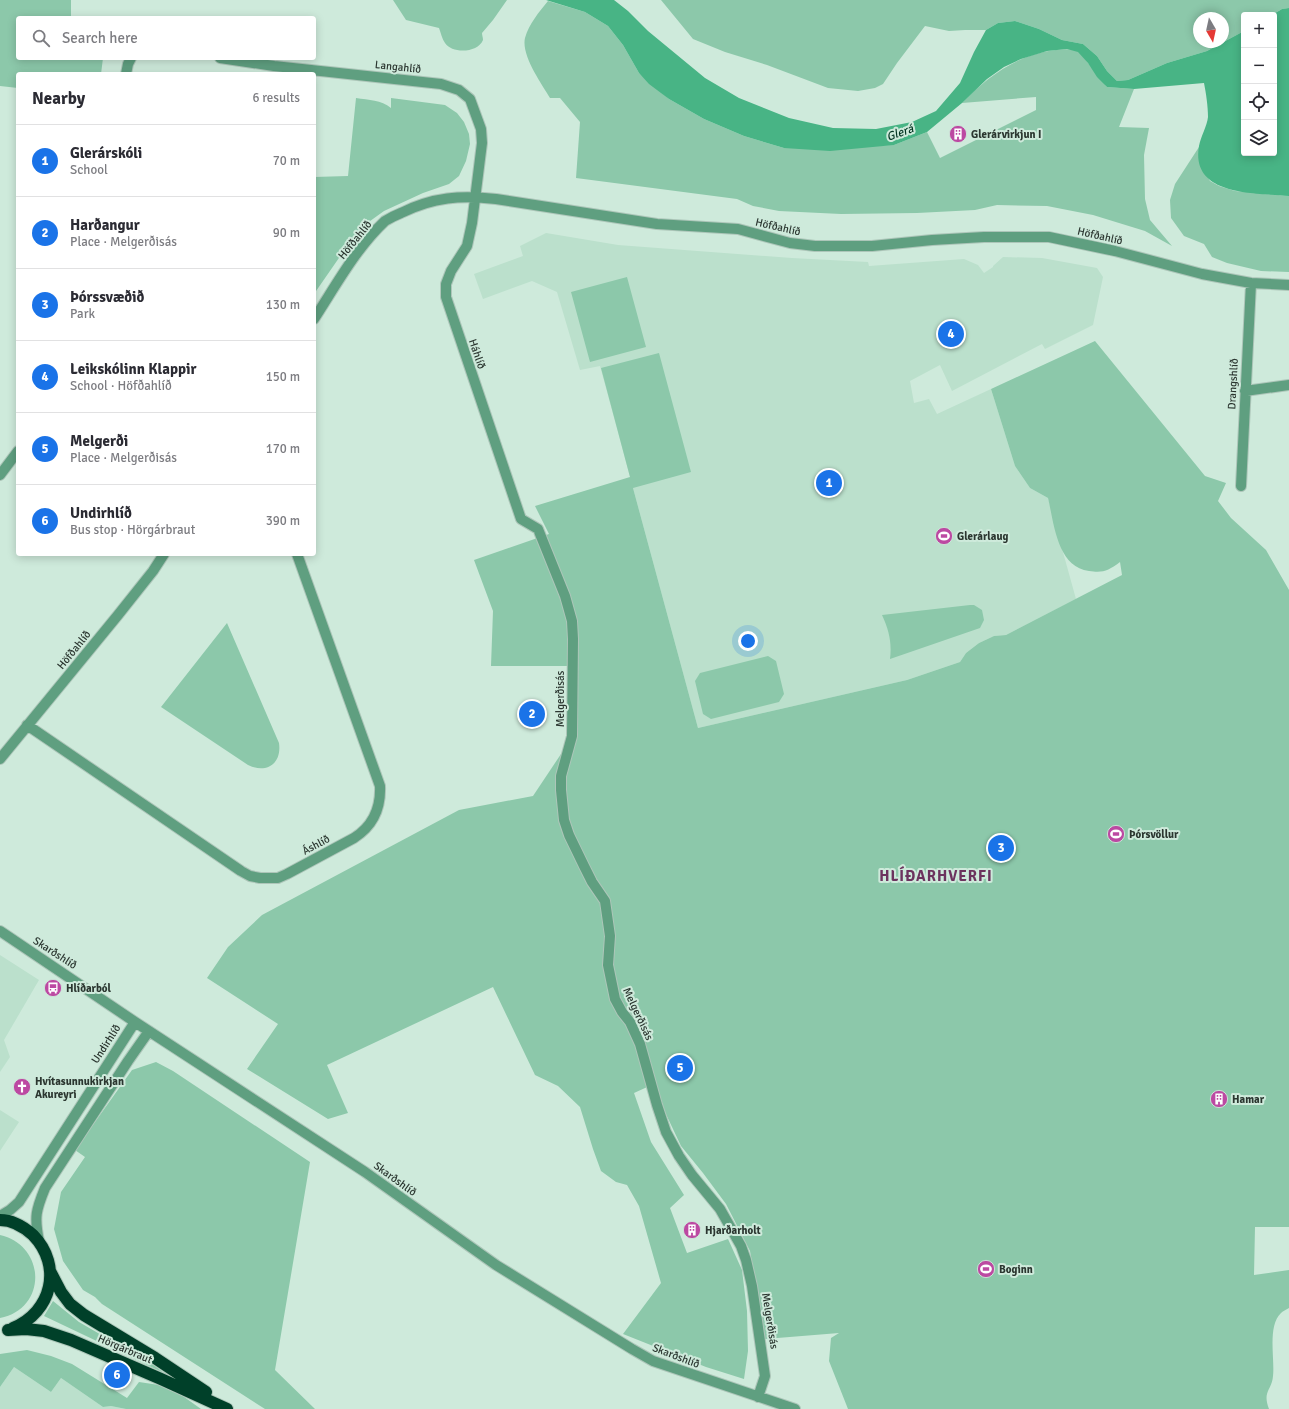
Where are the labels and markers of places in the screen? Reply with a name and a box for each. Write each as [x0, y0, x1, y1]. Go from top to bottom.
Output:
building icon: Glerárvirkjun I [948, 124, 968, 144]
place label: Glerárvirkjun I [971, 128, 1041, 141]
pin: 4 [938, 319, 964, 349]
pin: 1 [816, 468, 842, 498]
sports icon: Glerárlaug [934, 526, 954, 546]
place label: Glerárlaug [957, 530, 1008, 543]
pin: 2 [519, 699, 545, 729]
sports icon: Þórsvöllur [1106, 824, 1126, 844]
place label: Þórsvöllur [1129, 828, 1179, 841]
pin: 3 [988, 833, 1014, 863]
bus stop icon: Hlíðarból [43, 978, 63, 998]
place label: Hlíðarból [66, 982, 112, 995]
pin: 5 [667, 1053, 693, 1083]
place label: Hvítasunnukirkjan Akureyri [35, 1075, 124, 1101]
church icon: Hvítasunnukirkjan Akureyri [12, 1077, 32, 1097]
building icon: Hamar [1209, 1089, 1229, 1109]
place label: Hamar [1232, 1093, 1265, 1106]
building icon: Hjarðarholt [682, 1220, 702, 1240]
place label: Hjarðarholt [705, 1224, 761, 1237]
sports icon: Boginn [976, 1259, 996, 1279]
place label: Boginn [999, 1263, 1033, 1276]
pin: 6 [104, 1360, 130, 1390]

